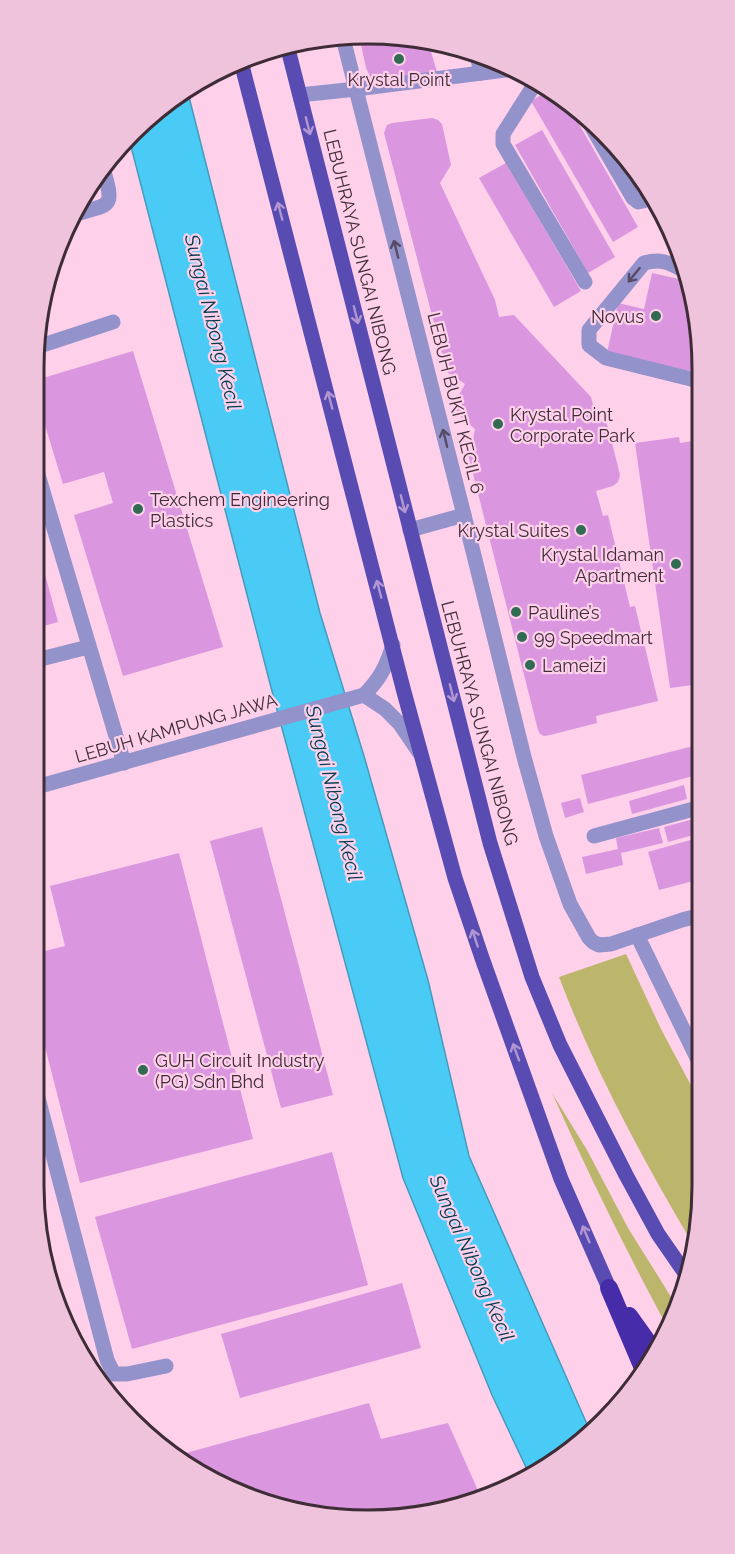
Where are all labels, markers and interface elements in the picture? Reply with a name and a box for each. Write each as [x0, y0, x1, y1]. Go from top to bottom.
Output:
marker: Krystal Point [392, 52, 406, 66]
place label: Krystal Point [348, 69, 450, 90]
one-way arrow [302, 116, 314, 135]
street label: LEBUHRAYA SUNGAI NIBONG [319, 127, 401, 377]
one-way arrow [274, 202, 286, 221]
water label: Sungai Nibong Kecil [179, 231, 246, 412]
one-way arrow [390, 240, 402, 259]
one-way arrow [628, 267, 641, 283]
one-way arrow [350, 305, 362, 324]
place label: Novus [591, 306, 644, 327]
marker: Novus [649, 309, 663, 323]
street label: LEBUH BUKIT KECIL 6 [423, 310, 489, 496]
one-way arrow [323, 391, 335, 410]
place label: Krystal Point Corporate Park [510, 404, 635, 446]
marker: Krystal Point Corporate Park [491, 417, 505, 431]
one-way arrow [438, 429, 450, 448]
place label: Texchem Engineering Plastics [150, 489, 330, 531]
one-way arrow [398, 494, 410, 513]
marker: Texchem Engineering Plastics [131, 502, 145, 516]
place label: Krystal Suites [457, 520, 569, 541]
marker: Krystal Suites [574, 523, 588, 537]
place label: Krystal Idaman Apartment [541, 544, 664, 586]
marker: Krystal Idaman Apartment [669, 557, 683, 571]
one-way arrow [372, 580, 384, 599]
street label: LEBUHRAYA SUNGAI NIBONG [437, 598, 523, 848]
place label: Pauline’s [528, 602, 600, 623]
marker: Pauline’s [509, 605, 523, 619]
place label: 99 Speedmart [534, 627, 653, 648]
marker: 99 Speedmart [515, 630, 529, 644]
place label: Lameizi [542, 655, 606, 676]
marker: Lameizi [523, 658, 537, 672]
one-way arrow [446, 683, 458, 702]
street label: LEBUH KAMPUNG JAWA [72, 689, 280, 767]
water label: Sungai Nibong Kecil [300, 702, 367, 883]
one-way arrow [469, 929, 480, 948]
one-way arrow [510, 1044, 521, 1062]
place label: GUH Circuit Industry (PG) Sdn Bhd [155, 1050, 325, 1092]
marker: GUH Circuit Industry (PG) Sdn Bhd [136, 1063, 150, 1077]
water label: Sungai Nibong Kecil [424, 1170, 520, 1345]
one-way arrow [579, 1226, 591, 1244]

